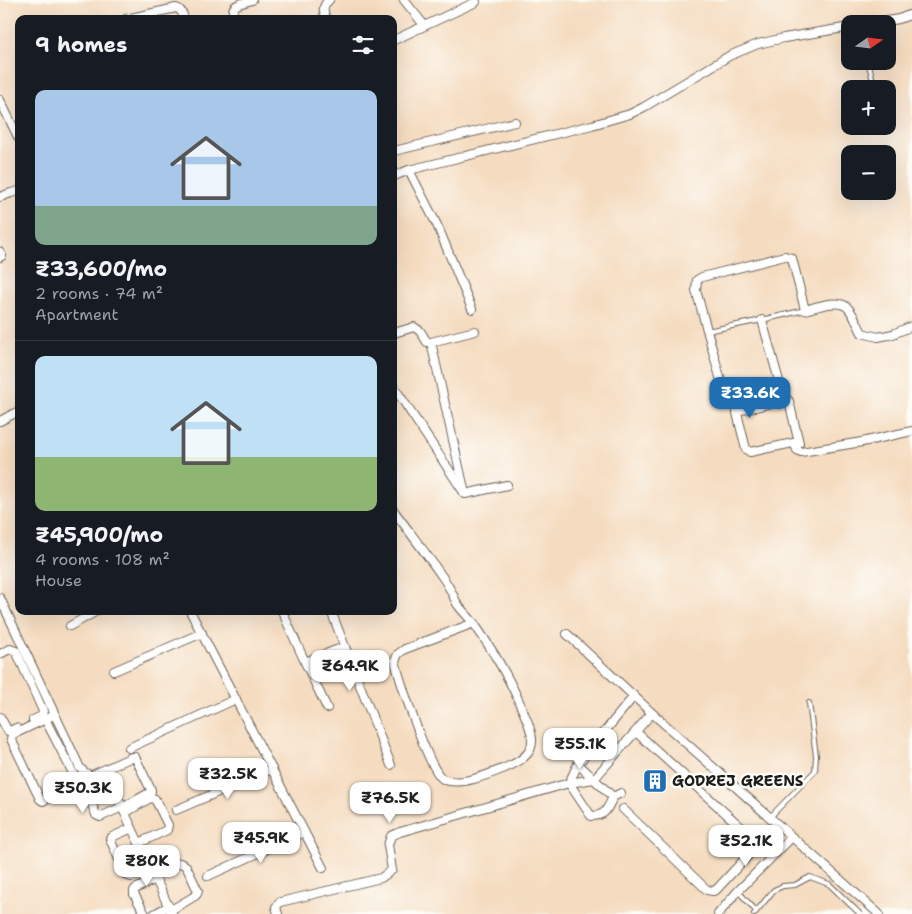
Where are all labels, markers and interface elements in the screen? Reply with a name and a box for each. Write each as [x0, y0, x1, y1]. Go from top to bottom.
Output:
north arrow [841, 15, 896, 70]
map controls [841, 15, 896, 200]
text: 9 homes [35, 31, 127, 59]
icon: filters [349, 31, 377, 59]
button: + [841, 80, 896, 135]
icon: home [161, 123, 251, 213]
button: − [841, 145, 896, 200]
text: ₹33,600/mo [35, 255, 167, 283]
text: 2 rooms · 74 m² [35, 283, 163, 304]
text: Apartment [35, 304, 118, 325]
pin: ₹33.6K [709, 376, 791, 419]
text: ₹33.6K [720, 382, 780, 403]
icon: home [161, 388, 251, 478]
text: ₹45,900/mo [35, 521, 163, 549]
text: 4 rooms · 108 m² [35, 549, 170, 570]
text: House [35, 570, 82, 591]
pin: ₹64.9K [309, 650, 391, 692]
text: ₹64.9K [321, 655, 379, 676]
pin: ₹55.1K [539, 728, 621, 770]
text: ₹55.1K [554, 733, 606, 754]
pin: ₹32.5K [187, 758, 269, 800]
text: ₹32.5K [199, 763, 257, 784]
building icon: GODREJ GREENS [642, 768, 668, 794]
place label: GODREJ GREENS [672, 771, 804, 791]
pin: ₹50.3K [42, 772, 124, 814]
text: ₹50.3K [54, 777, 112, 798]
pin: ₹76.5K [349, 782, 431, 824]
text: ₹76.5K [361, 787, 419, 808]
pin: ₹45.9K [220, 822, 302, 864]
pin: ₹52.1K [705, 824, 787, 867]
text: ₹45.9K [233, 827, 289, 848]
text: ₹52.1K [719, 830, 773, 851]
pin: ₹80K [117, 844, 177, 887]
text: ₹80K [125, 850, 169, 871]

